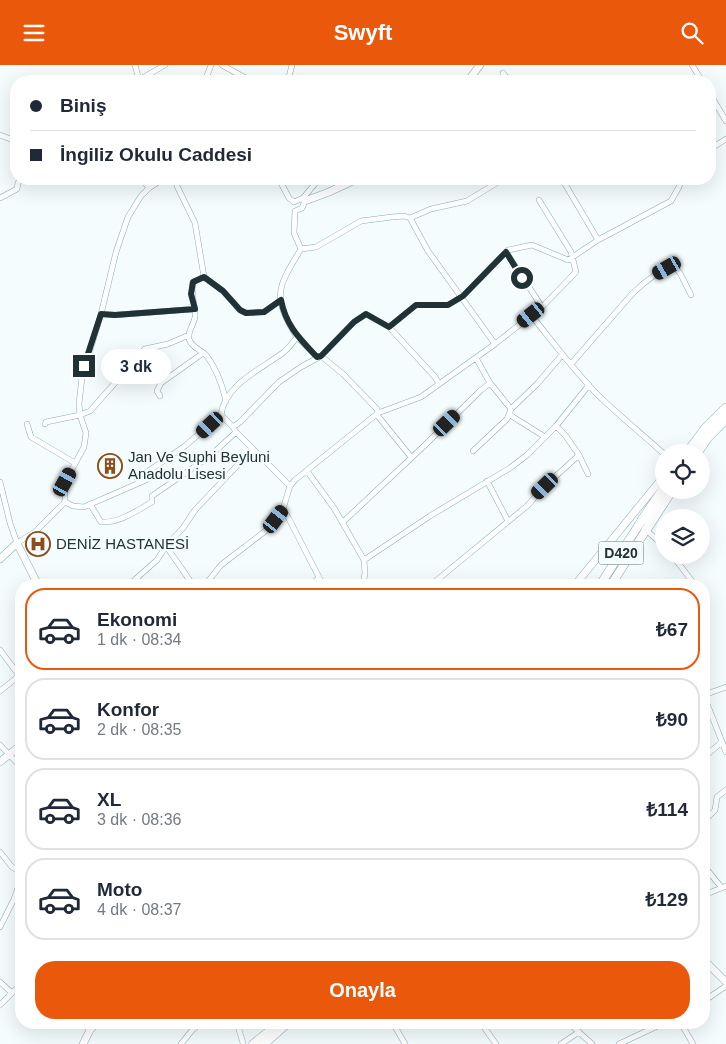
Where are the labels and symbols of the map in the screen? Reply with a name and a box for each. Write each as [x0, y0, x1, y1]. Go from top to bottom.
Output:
car [650, 254, 683, 282]
route start [511, 267, 533, 289]
car [514, 300, 547, 330]
callout: 3 dk [102, 349, 172, 383]
route end [73, 355, 95, 377]
car [430, 407, 463, 439]
car [193, 409, 226, 441]
place label: Jan Ve Suphi Beyluni Anadolu Lisesi [128, 448, 270, 482]
building icon: Jan Ve Suphi Beyluni Anadolu Lisesi [97, 453, 123, 479]
car [51, 465, 78, 499]
car [528, 470, 561, 502]
car [260, 503, 291, 535]
hospital icon: DENİZ HASTANESİ [25, 531, 51, 557]
place label: DENİZ HASTANESİ [56, 535, 189, 552]
road number: D420 [598, 541, 644, 564]

